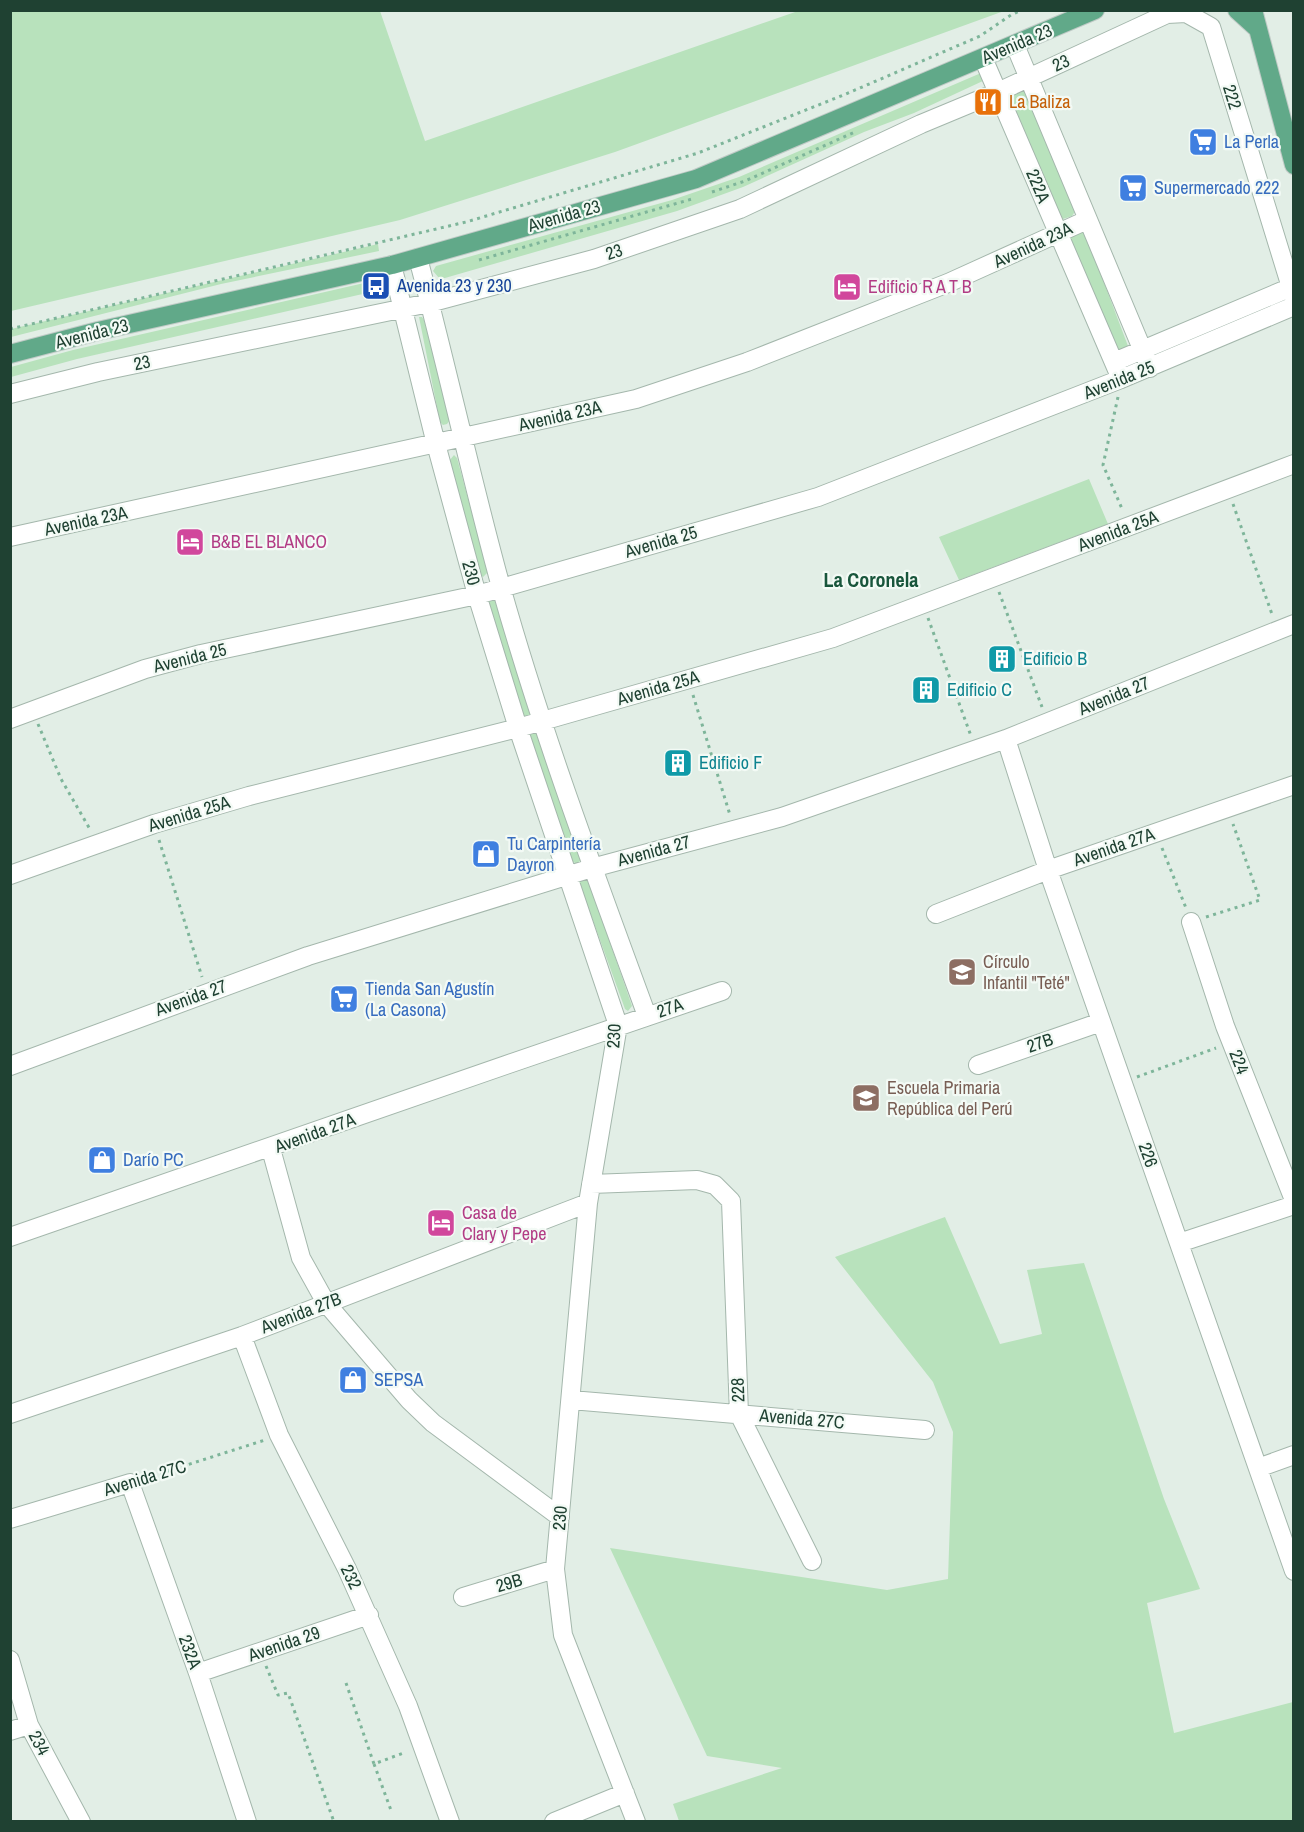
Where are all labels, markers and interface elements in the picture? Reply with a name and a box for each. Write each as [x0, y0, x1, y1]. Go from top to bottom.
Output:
street label: Avenida 23 [977, 17, 1056, 70]
street label: 23 [1048, 48, 1074, 77]
street label: 222 [1217, 81, 1248, 112]
restaurant icon: La Baliza [972, 86, 1004, 118]
place label: La Baliza [1009, 89, 1071, 114]
supermarket icon: La Perla [1187, 126, 1219, 158]
place label: La Perla [1224, 129, 1279, 154]
street label: 222A [1020, 165, 1057, 207]
supermarket icon: Supermercado 222 [1117, 172, 1149, 204]
place label: Supermercado 222 [1154, 175, 1280, 200]
street label: Avenida 23 [524, 193, 603, 238]
street label: Avenida 23A [988, 215, 1076, 274]
street label: 23 [602, 237, 626, 266]
bus stop icon: Avenida 23 y 230 [360, 270, 392, 302]
hotel icon: Edificio R A T B [831, 271, 863, 303]
place label: Avenida 23 y 230 [396, 273, 512, 298]
place label: Edificio R A T B [868, 274, 972, 299]
street label: Avenida 23 [52, 312, 131, 355]
street label: 23 [131, 349, 153, 376]
street label: Avenida 25 [1079, 354, 1158, 405]
street label: Avenida 23A [515, 394, 604, 437]
street label: Avenida 23A [41, 499, 130, 542]
street label: Avenida 25A [1073, 504, 1162, 558]
street label: Avenida 25 [621, 519, 700, 564]
hotel icon: B&B EL BLANCO [174, 526, 206, 558]
place label: B&B EL BLANCO [211, 529, 327, 554]
street label: 230 [456, 558, 487, 588]
district label: La Coronela [824, 566, 918, 593]
street label: Avenida 25 [150, 636, 229, 679]
building icon: Edificio B [986, 643, 1018, 675]
place label: Edificio B [1023, 646, 1087, 671]
street label: Avenida 25A [613, 664, 702, 711]
street label: Avenida 27 [1074, 670, 1153, 721]
building icon: Edificio C [910, 674, 942, 706]
place label: Edificio C [947, 677, 1012, 702]
building icon: Edificio F [662, 747, 694, 779]
place label: Edificio F [699, 750, 762, 775]
street label: Avenida 25A [144, 789, 233, 838]
street label: Avenida 27A [1069, 821, 1158, 872]
street label: Avenida 27 [614, 829, 693, 872]
place label: Tu Carpintería Dayron [507, 831, 601, 877]
shop icon: Tu Carpintería Dayron [470, 838, 502, 870]
place label: Círculo Infantil "Teté" [983, 949, 1070, 995]
school or university icon: Círculo Infantil "Teté" [946, 956, 978, 988]
street label: Avenida 27 [151, 973, 230, 1022]
place label: Tienda San Agustín (La Casona) [365, 976, 494, 1022]
supermarket icon: Tienda San Agustín (La Casona) [328, 983, 360, 1015]
street label: 27A [653, 991, 686, 1024]
street label: 230 [600, 1023, 627, 1049]
street label: 27B [1023, 1026, 1056, 1059]
street label: 224 [1223, 1046, 1256, 1078]
place label: Escuela Primaria República del Perú [887, 1075, 1013, 1121]
school or university icon: Escuela Primaria República del Perú [850, 1082, 882, 1114]
street label: Avenida 27A [270, 1106, 359, 1159]
street label: 226 [1133, 1139, 1164, 1171]
shop icon: Darío PC [86, 1144, 118, 1176]
place label: Darío PC [123, 1147, 184, 1172]
place label: Casa de Clary y Pepe [462, 1200, 547, 1246]
hotel icon: Casa de Clary y Pepe [425, 1207, 457, 1239]
street label: Avenida 27B [256, 1286, 345, 1340]
shop icon: SEPSA [337, 1364, 369, 1396]
place label: SEPSA [374, 1367, 423, 1392]
street label: 228 [725, 1377, 750, 1403]
street label: Avenida 27C [758, 1402, 846, 1435]
street label: Avenida 27C [100, 1453, 189, 1502]
street label: 230 [546, 1505, 573, 1531]
street label: 232 [335, 1560, 368, 1593]
street label: 29B [493, 1567, 525, 1598]
street label: Avenida 29 [244, 1620, 323, 1668]
street label: 232A [173, 1631, 208, 1672]
street label: 234 [23, 1726, 56, 1760]

